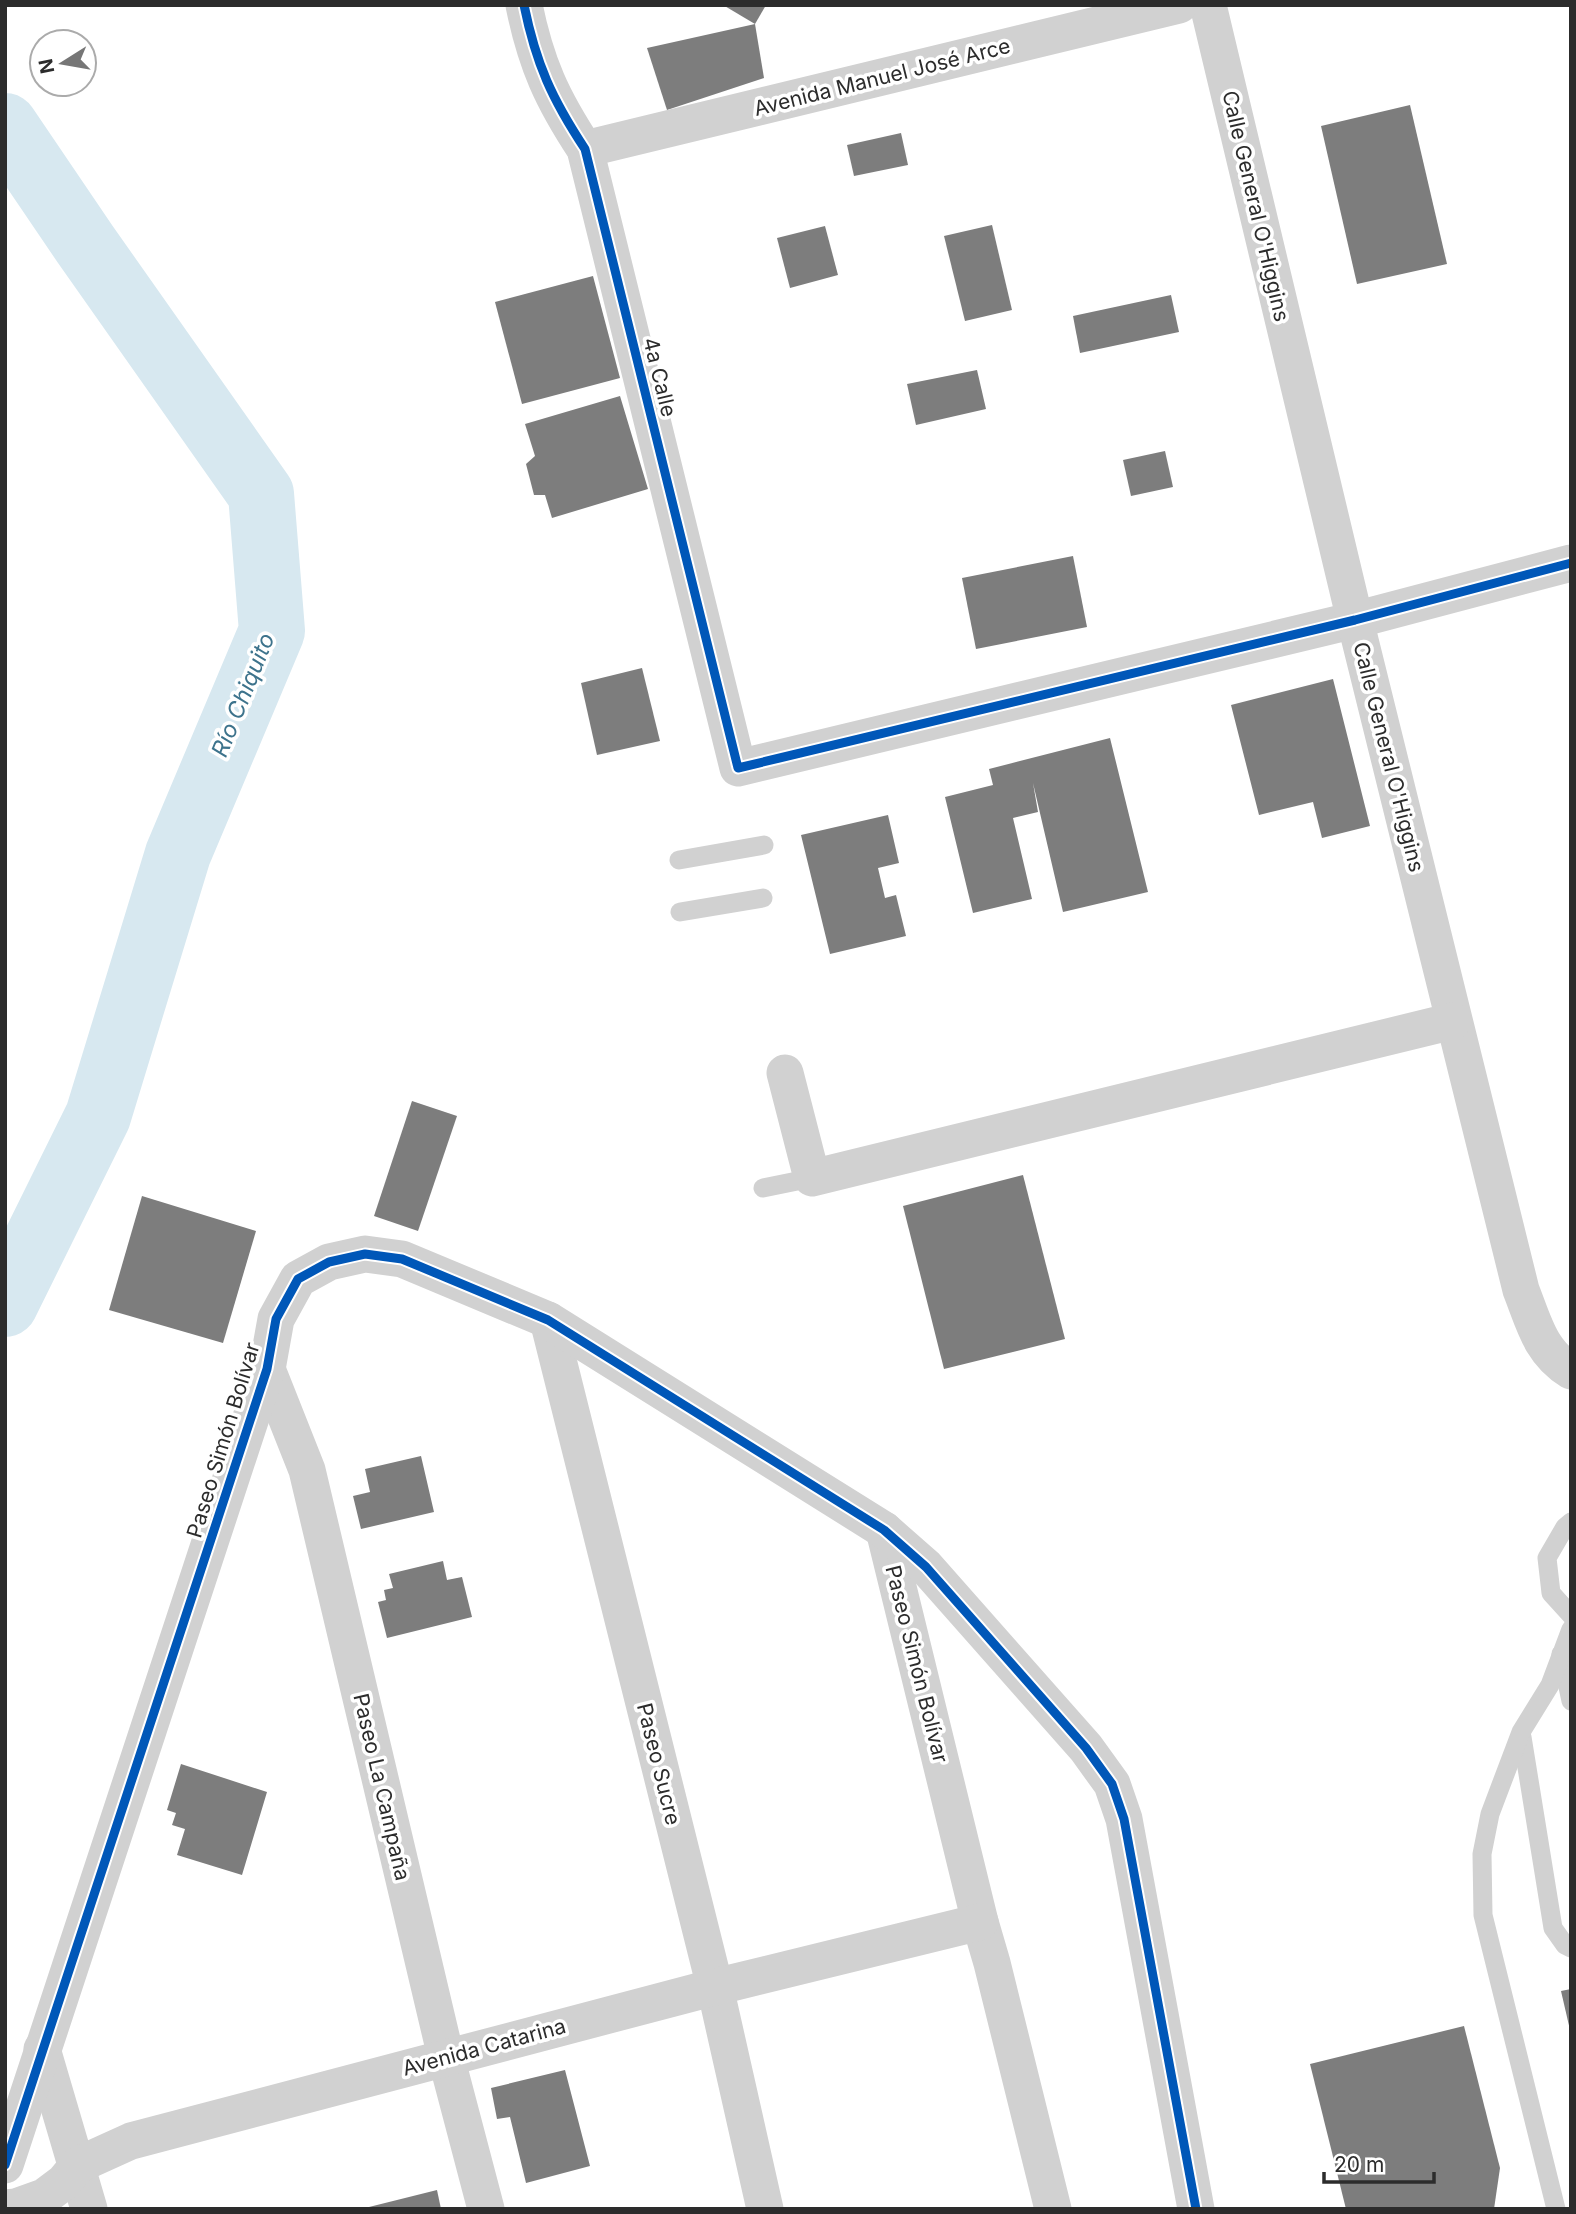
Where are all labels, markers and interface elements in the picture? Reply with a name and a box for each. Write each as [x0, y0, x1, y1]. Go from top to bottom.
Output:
north arrow [28, 28, 98, 98]
street label: Avenida Manuel José Arce [751, 33, 1013, 121]
text: N [34, 57, 59, 75]
street label: Calle General O'Higgins [1217, 88, 1295, 324]
street label: 4a Calle [638, 335, 682, 419]
water label: Río Chiquito [205, 629, 281, 761]
street label: Calle General O'Higgins [1348, 639, 1430, 875]
street label: Paseo Simón Bolívar [181, 1339, 265, 1541]
street label: Paseo Simón Bolívar [880, 1563, 954, 1765]
street label: Paseo La Campaña [348, 1691, 416, 1883]
street label: Paseo Sucre [632, 1700, 686, 1828]
street label: Avenida Catarina [400, 2013, 568, 2081]
scale bar [1324, 2140, 1434, 2184]
text: 20 m [1334, 2152, 1384, 2177]

